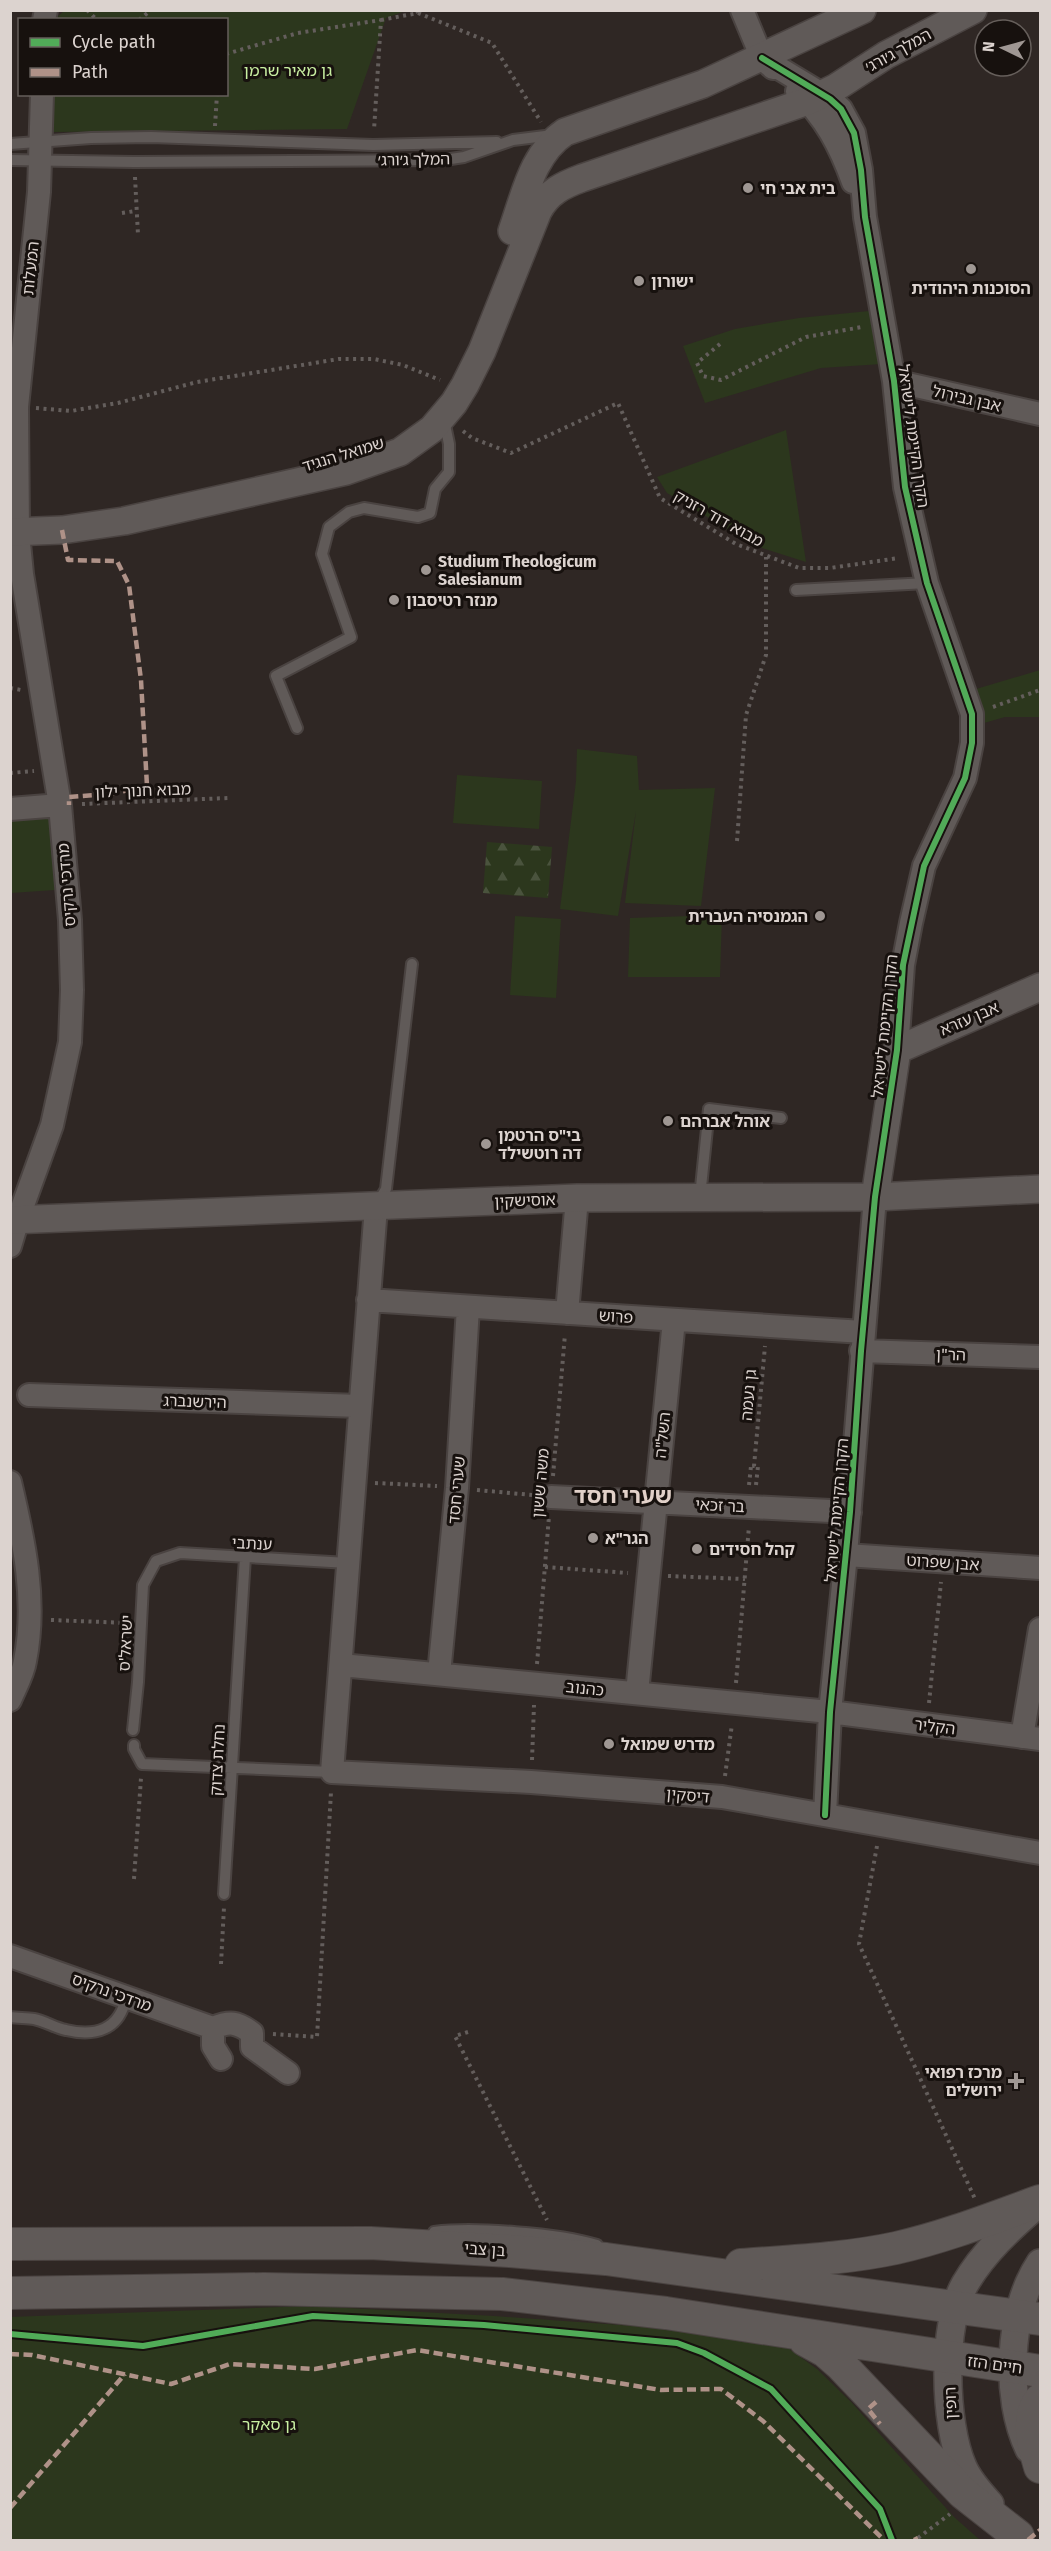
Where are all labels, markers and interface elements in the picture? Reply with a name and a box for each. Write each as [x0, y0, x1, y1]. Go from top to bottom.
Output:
legend [18, 18, 228, 96]
north arrow [973, 18, 1033, 78]
street label: המלך ג׳ורג׳ [862, 25, 934, 76]
text: Cycle path [72, 31, 156, 53]
text: N [979, 41, 998, 53]
text: Path [72, 61, 108, 83]
park label: גן מאיר שרמן [244, 61, 332, 80]
street label: המלך ג׳ורג׳ [378, 149, 450, 170]
place label: בית אבי חי [760, 179, 836, 198]
marker: בית אבי חי [741, 181, 755, 195]
street label: המעלות [18, 240, 43, 296]
marker: הסוכנות היהודית [964, 262, 978, 276]
place label: ישורון [651, 272, 694, 291]
marker: ישורון [632, 274, 646, 288]
place label: הסוכנות היהודית [911, 279, 1031, 298]
street label: הקרן הקיימת לישראל [894, 363, 933, 509]
street label: אבן גבירול [931, 381, 1003, 416]
street label: שמואל הנגיד [300, 433, 386, 476]
street label: מבוא דוד רזניק [671, 486, 767, 551]
place label: Studium Theologicum Salesianum [438, 552, 597, 589]
marker: Studium Theologicum Salesianum [419, 563, 433, 577]
place label: מנזר רטיסבון [406, 591, 498, 610]
marker: מנזר רטיסבון [387, 593, 401, 607]
street label: מבוא חנוך ילון [94, 779, 192, 802]
street label: מרדכי נרקיס [53, 842, 80, 927]
place label: הגמנסיה העברית [688, 907, 808, 926]
marker: הגמנסיה העברית [813, 909, 827, 923]
street label: הקרן הקיימת לישראל [867, 953, 901, 1099]
street label: אבן עזרא [937, 998, 1001, 1039]
place label: אוהל אברהם [680, 1112, 770, 1131]
marker: אוהל אברהם [661, 1114, 675, 1128]
place label: בי"ס הרטמן דה רוטשילד [498, 1126, 582, 1163]
marker: בי"ס הרטמן דה רוטשילד [479, 1137, 493, 1151]
street label: אוסישקין [494, 1190, 556, 1211]
street label: פרוש [598, 1306, 634, 1327]
street label: הר"ן [936, 1344, 966, 1365]
street label: גן נעמה [737, 1368, 760, 1422]
street label: הירשנברג [163, 1391, 227, 1412]
street label: השל"ה [651, 1411, 674, 1459]
street label: הקרן הקיימת לישראל [821, 1437, 852, 1583]
street label: משה ששון [528, 1447, 553, 1519]
street label: שערי חסד [444, 1455, 469, 1525]
district label: שערי חסד [574, 1482, 672, 1509]
street label: בר זכאי [695, 1495, 745, 1516]
place label: הגר"א [605, 1529, 649, 1548]
marker: הגר"א [586, 1531, 600, 1545]
street label: ענתבי [231, 1533, 273, 1554]
place label: קהל חסידים [709, 1540, 796, 1559]
marker: קהל חסידים [690, 1542, 704, 1556]
street label: אבן שפרוט [906, 1550, 980, 1575]
street label: ישראל'ס [115, 1614, 136, 1672]
street label: כהנוב [565, 1677, 605, 1700]
street label: הקליר [913, 1715, 957, 1738]
street label: נחלת צדוק [206, 1723, 229, 1797]
place label: מדרש שמואל [621, 1735, 715, 1754]
marker: מדרש שמואל [602, 1737, 616, 1751]
street label: דיסקין [665, 1784, 711, 1807]
street label: מרדכי נרקיס [69, 1969, 154, 2016]
place label: מרכז רפואי ירושלים [924, 2063, 1002, 2100]
marker: מרכז רפואי ירושלים [1007, 2072, 1025, 2090]
street label: בן צבי [464, 2239, 506, 2260]
street label: חיים הזז [966, 2351, 1024, 2378]
street label: רופין [940, 2386, 961, 2420]
park label: גן סאקר [242, 2415, 296, 2434]

